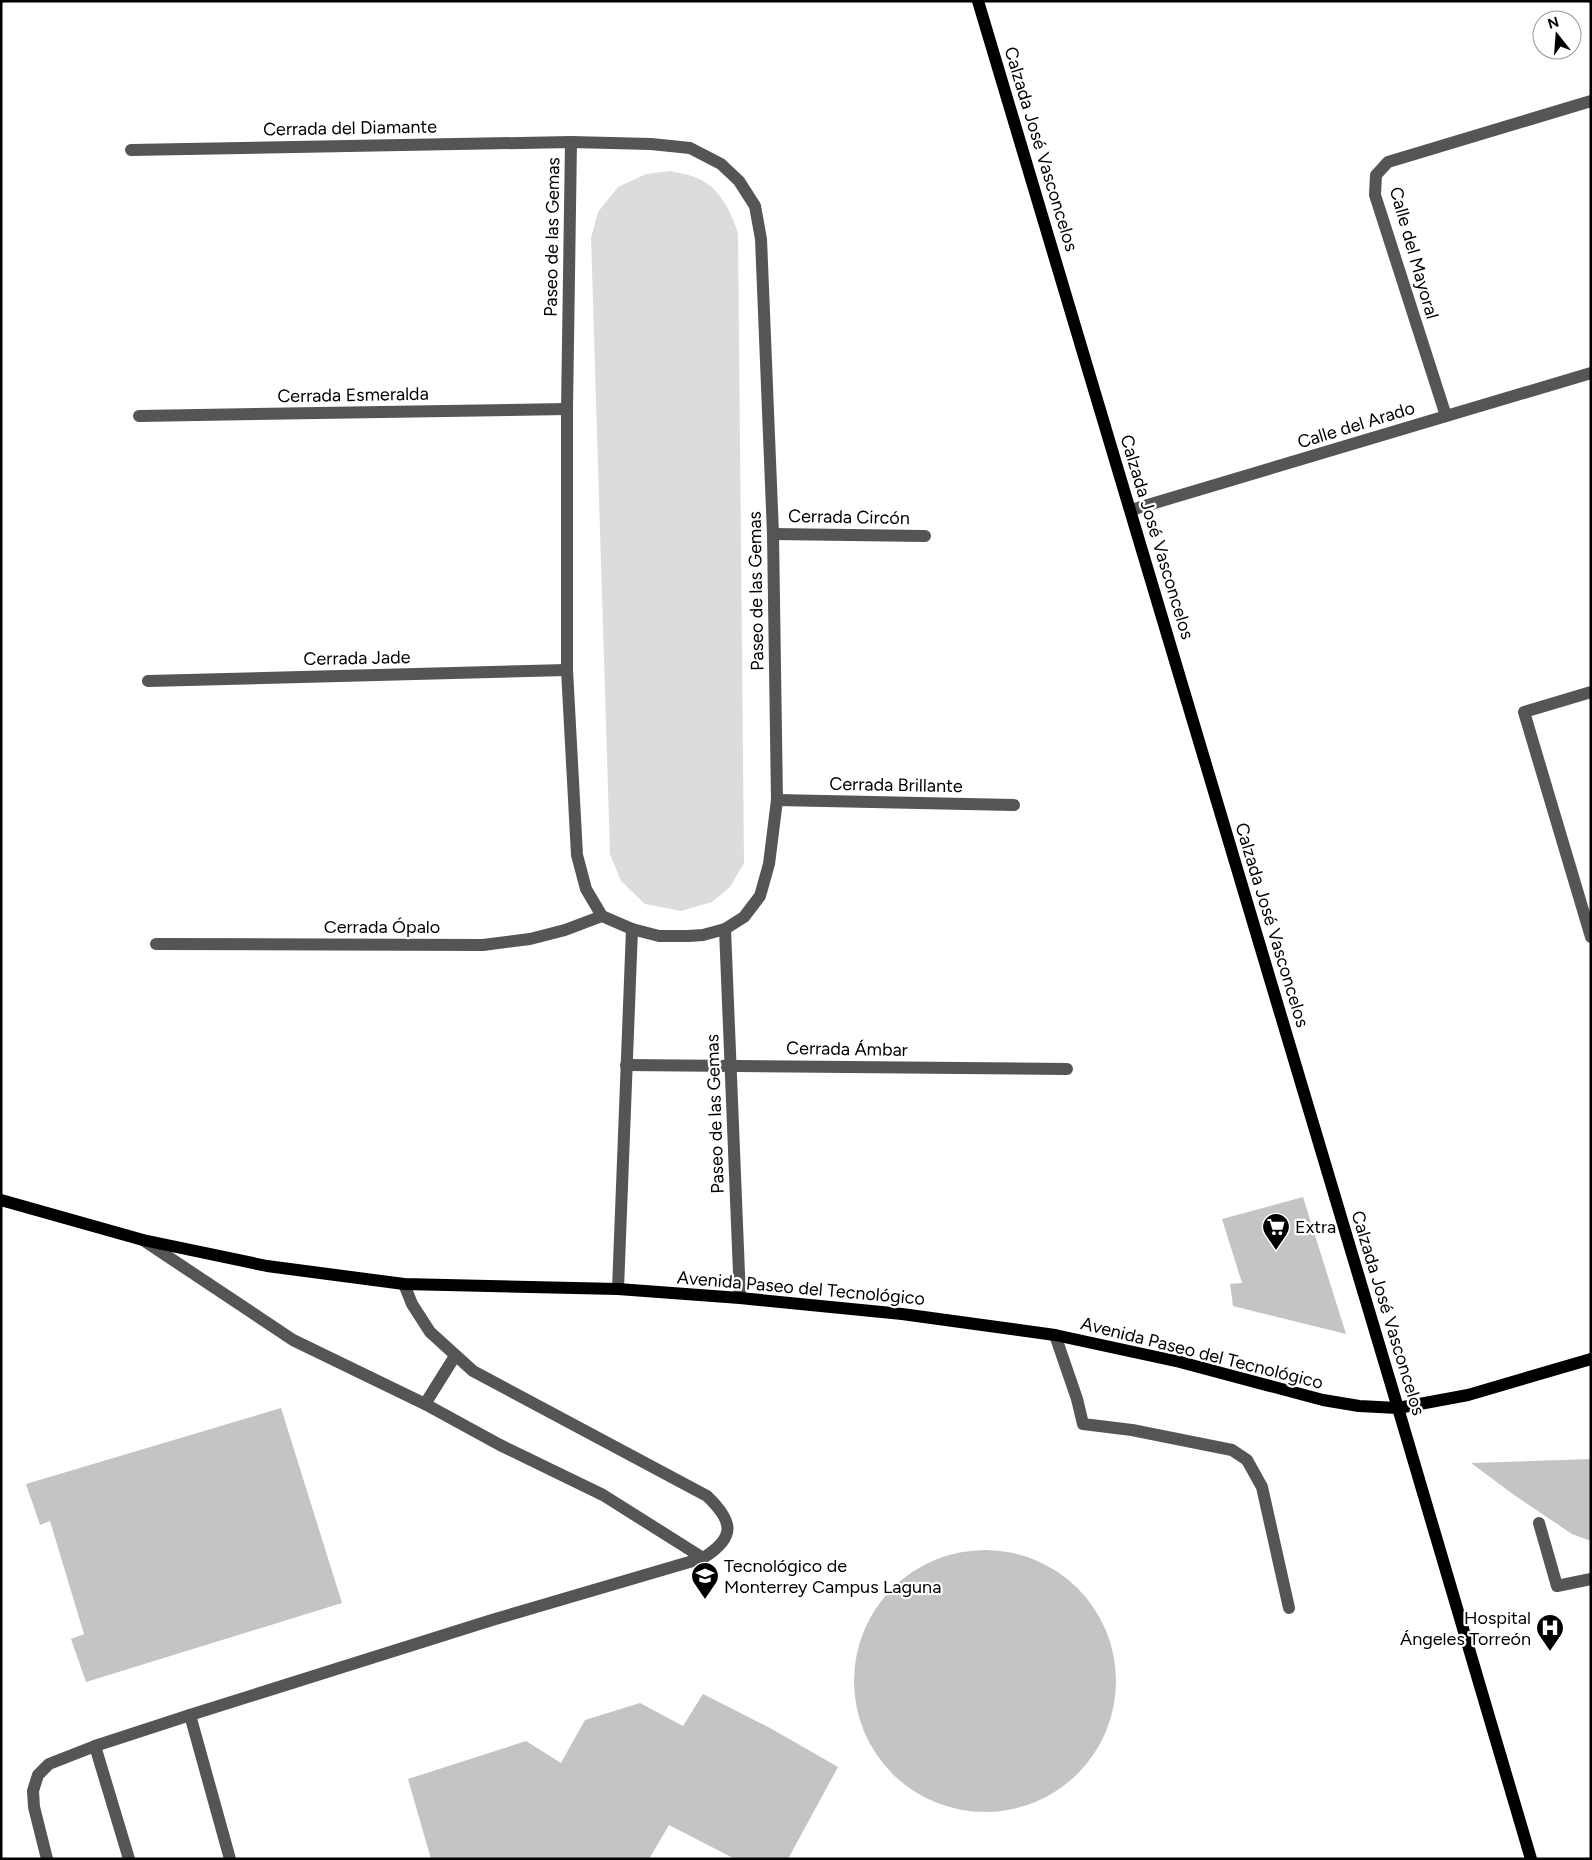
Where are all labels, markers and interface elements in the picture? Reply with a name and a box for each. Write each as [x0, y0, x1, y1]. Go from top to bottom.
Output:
north arrow [1532, 10, 1582, 60]
text: N [1546, 13, 1561, 33]
street label: Calzada José Vasconcelos [999, 44, 1083, 254]
street label: Cerrada del Diamante [263, 115, 437, 141]
street label: Paseo de las Gemas [540, 157, 564, 317]
street label: Calle del Mayoral [1385, 184, 1443, 322]
street label: Cerrada Esmeralda [277, 383, 429, 407]
street label: Calle del Arado [1295, 397, 1417, 453]
street label: Calzada José Vasconcelos [1115, 432, 1199, 642]
street label: Cerrada Circón [788, 505, 910, 529]
street label: Paseo de las Gemas [744, 511, 768, 671]
street label: Cerrada Jade [303, 646, 411, 670]
street label: Cerrada Brillante [829, 773, 963, 797]
street label: Calzada José Vasconcelos [1230, 820, 1314, 1030]
street label: Cerrada Ópalo [324, 916, 440, 938]
street label: Paseo de las Gemas [701, 1034, 729, 1194]
street label: Cerrada Ámbar [786, 1037, 908, 1061]
street label: Calzada José Vasconcelos [1346, 1208, 1430, 1418]
supermarket icon: Extra [1261, 1212, 1291, 1251]
place label: Extra [1295, 1216, 1336, 1238]
street label: Avenida Paseo del Tecnológico [676, 1266, 926, 1310]
street label: Avenida Paseo del Tecnológico [1079, 1312, 1325, 1394]
place label: Tecnológico de Monterrey Campus Laguna [724, 1555, 941, 1598]
school or university icon: Tecnológico de Monterrey Campus Laguna [690, 1561, 720, 1600]
place label: Hospital Ángeles Torreón [1400, 1607, 1531, 1650]
hospital icon: Hospital Ángeles Torreón [1535, 1613, 1565, 1652]

